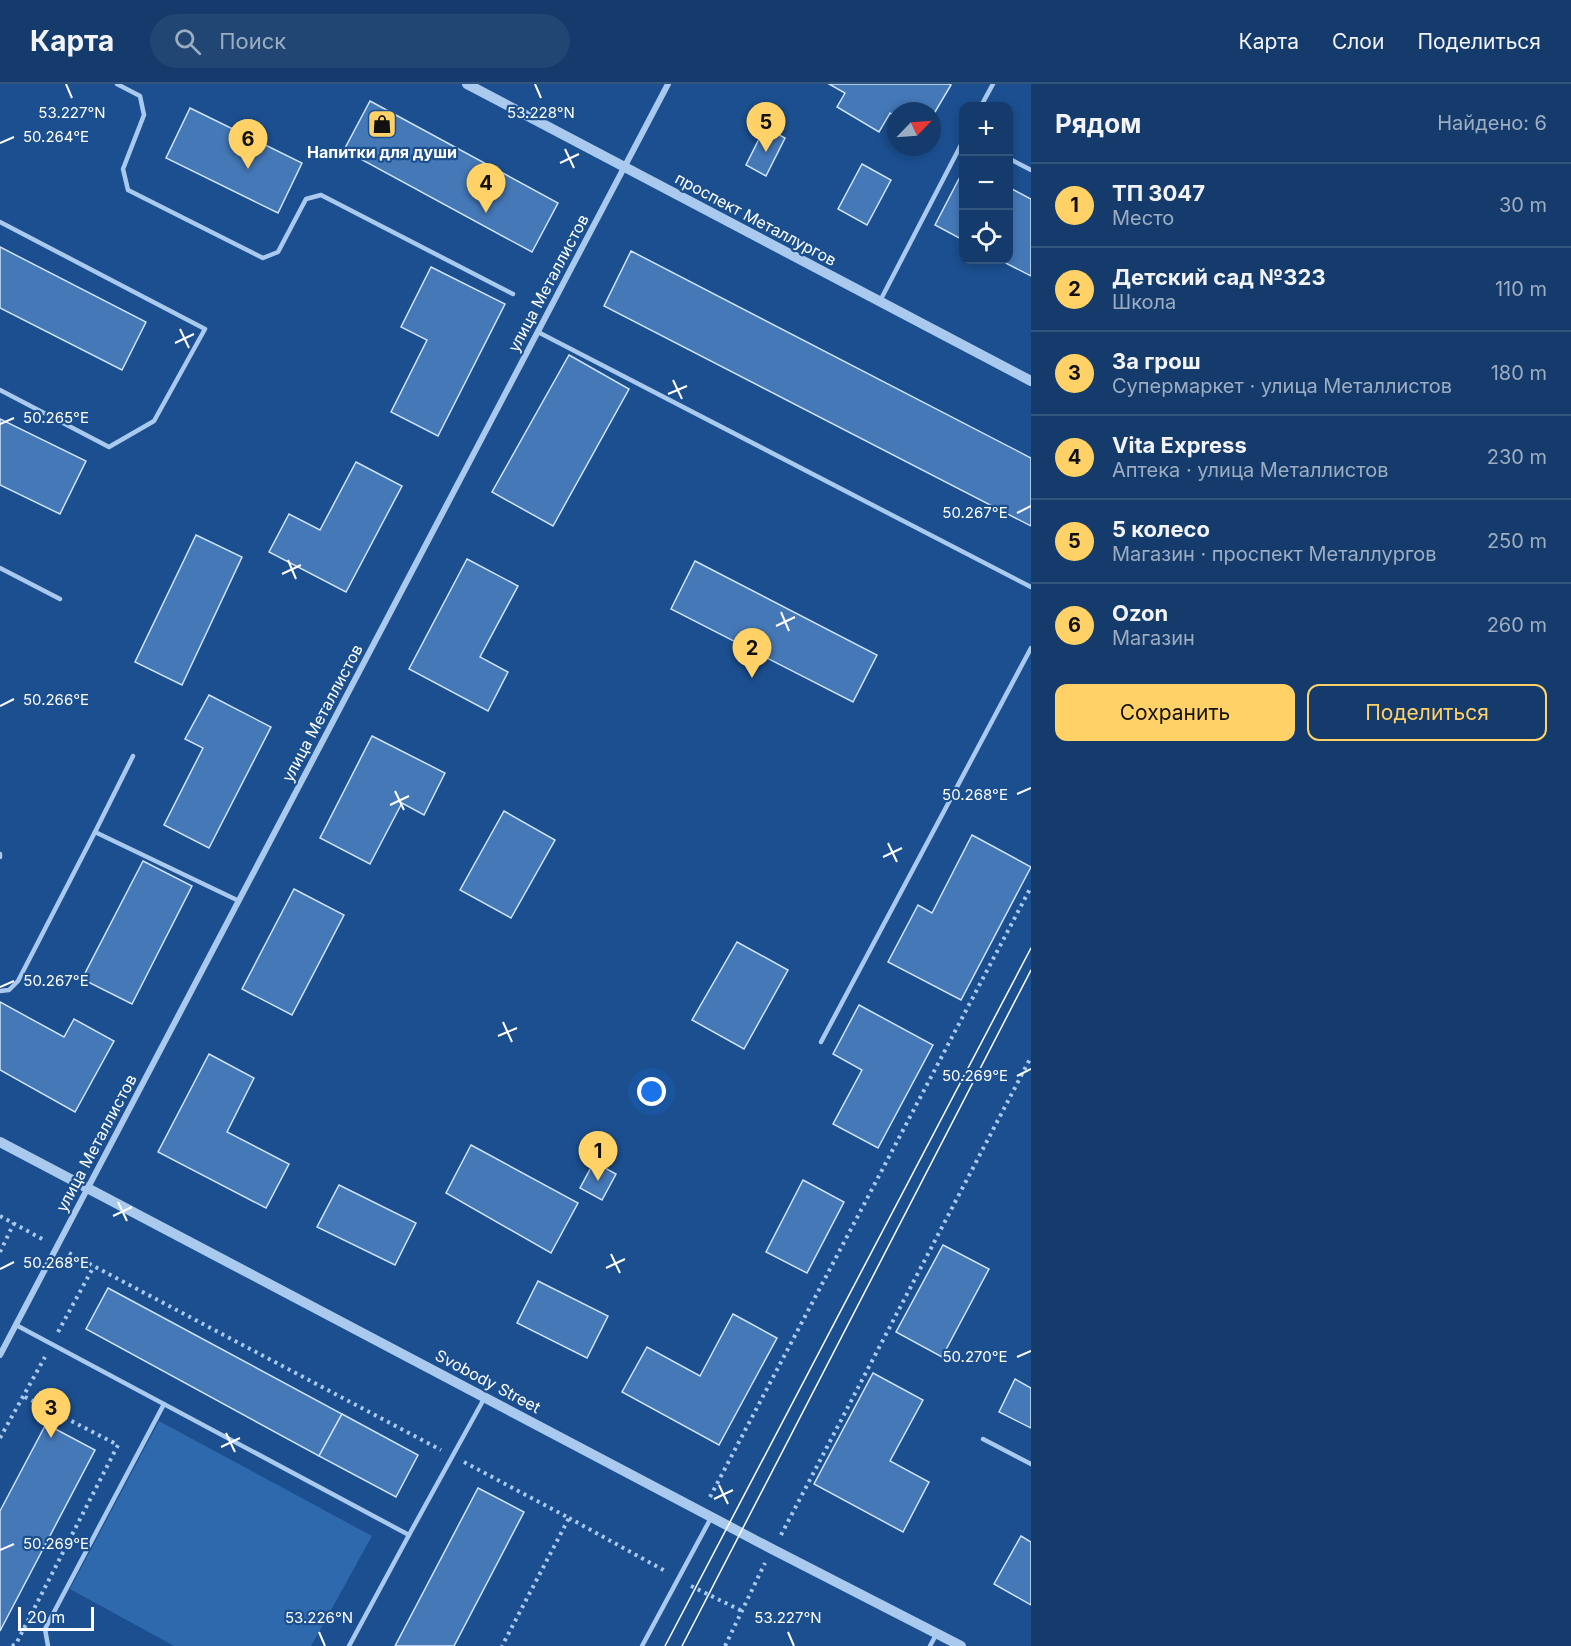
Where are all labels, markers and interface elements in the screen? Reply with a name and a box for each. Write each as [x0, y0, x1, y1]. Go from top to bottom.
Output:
search box [150, 14, 570, 68]
text: Карта [30, 24, 114, 58]
icon: search [171, 25, 204, 58]
text: Поиск [219, 28, 286, 54]
text: Карта [1239, 29, 1299, 54]
text: Слои [1332, 29, 1384, 54]
text: Поделиться [1417, 29, 1541, 54]
north arrow [887, 102, 941, 156]
map controls [959, 102, 1013, 264]
button: + [959, 102, 1013, 156]
text: 53.227°N [38, 103, 106, 122]
text: 53.228°N [507, 103, 575, 122]
pin: 5 [746, 103, 786, 152]
shop icon: Напитки для души [366, 108, 398, 140]
text: Рядом [1055, 108, 1141, 139]
text: Найдено: 6 [1437, 111, 1547, 135]
pin: 6 [228, 120, 268, 169]
text: 50.264°E [23, 127, 89, 146]
place label: Напитки для души [307, 142, 457, 162]
button: − [959, 156, 1013, 210]
pin: 4 [466, 164, 506, 213]
street label: проспект Металлургов [672, 168, 840, 270]
text: ТП 3047 [1112, 180, 1205, 206]
text: 1 [1070, 193, 1079, 217]
text: 30 m [1499, 193, 1547, 217]
text: Место [1112, 206, 1174, 230]
button: locate [959, 210, 1013, 264]
street label: улица Металлистов [503, 211, 593, 355]
text: Детский сад №323 [1112, 264, 1326, 290]
text: 2 [1068, 277, 1081, 301]
text: 110 m [1495, 277, 1547, 301]
text: Школа [1112, 290, 1176, 314]
text: За грош [1112, 348, 1201, 374]
text: 3 [1068, 361, 1081, 385]
text: 180 m [1491, 361, 1547, 385]
text: Супермаркет · улица Металлистов [1112, 374, 1452, 398]
text: 50.265°E [23, 408, 89, 427]
text: Vita Express [1112, 432, 1247, 458]
text: 4 [1068, 445, 1081, 469]
text: 230 m [1487, 445, 1547, 469]
text: Аптека · улица Металлистов [1112, 458, 1389, 482]
text: 50.267°E [942, 503, 1008, 522]
text: 5 колесо [1112, 516, 1210, 542]
text: 5 [1068, 529, 1081, 553]
text: 250 m [1487, 529, 1547, 553]
text: Магазин · проспект Металлургов [1112, 542, 1437, 566]
text: Ozon [1112, 600, 1168, 626]
text: 6 [1068, 613, 1081, 637]
text: 260 m [1487, 613, 1547, 637]
text: Магазин [1112, 626, 1195, 650]
pin: 2 [732, 628, 771, 678]
street label: улица Металлистов [277, 641, 367, 785]
button: Сохранить [1055, 684, 1295, 741]
button: Поделиться [1307, 684, 1547, 741]
text: 50.266°E [23, 690, 89, 709]
text: 50.268°E [942, 785, 1008, 804]
text: 50.267°E [23, 971, 89, 990]
text: 50.269°E [942, 1066, 1008, 1085]
street label: улица Металлистов [51, 1071, 141, 1215]
your location [637, 1077, 666, 1106]
pin: 1 [578, 1132, 618, 1181]
text: 50.268°E [23, 1253, 89, 1272]
street label: Svobody Street [432, 1345, 544, 1417]
text: 50.270°E [942, 1347, 1008, 1366]
pin: 3 [32, 1388, 70, 1438]
text: 50.269°E [23, 1534, 89, 1553]
scale bar [18, 1604, 94, 1632]
text: 20 m [27, 1607, 65, 1627]
text: 53.226°N [285, 1608, 353, 1627]
text: 53.227°N [754, 1608, 822, 1627]

